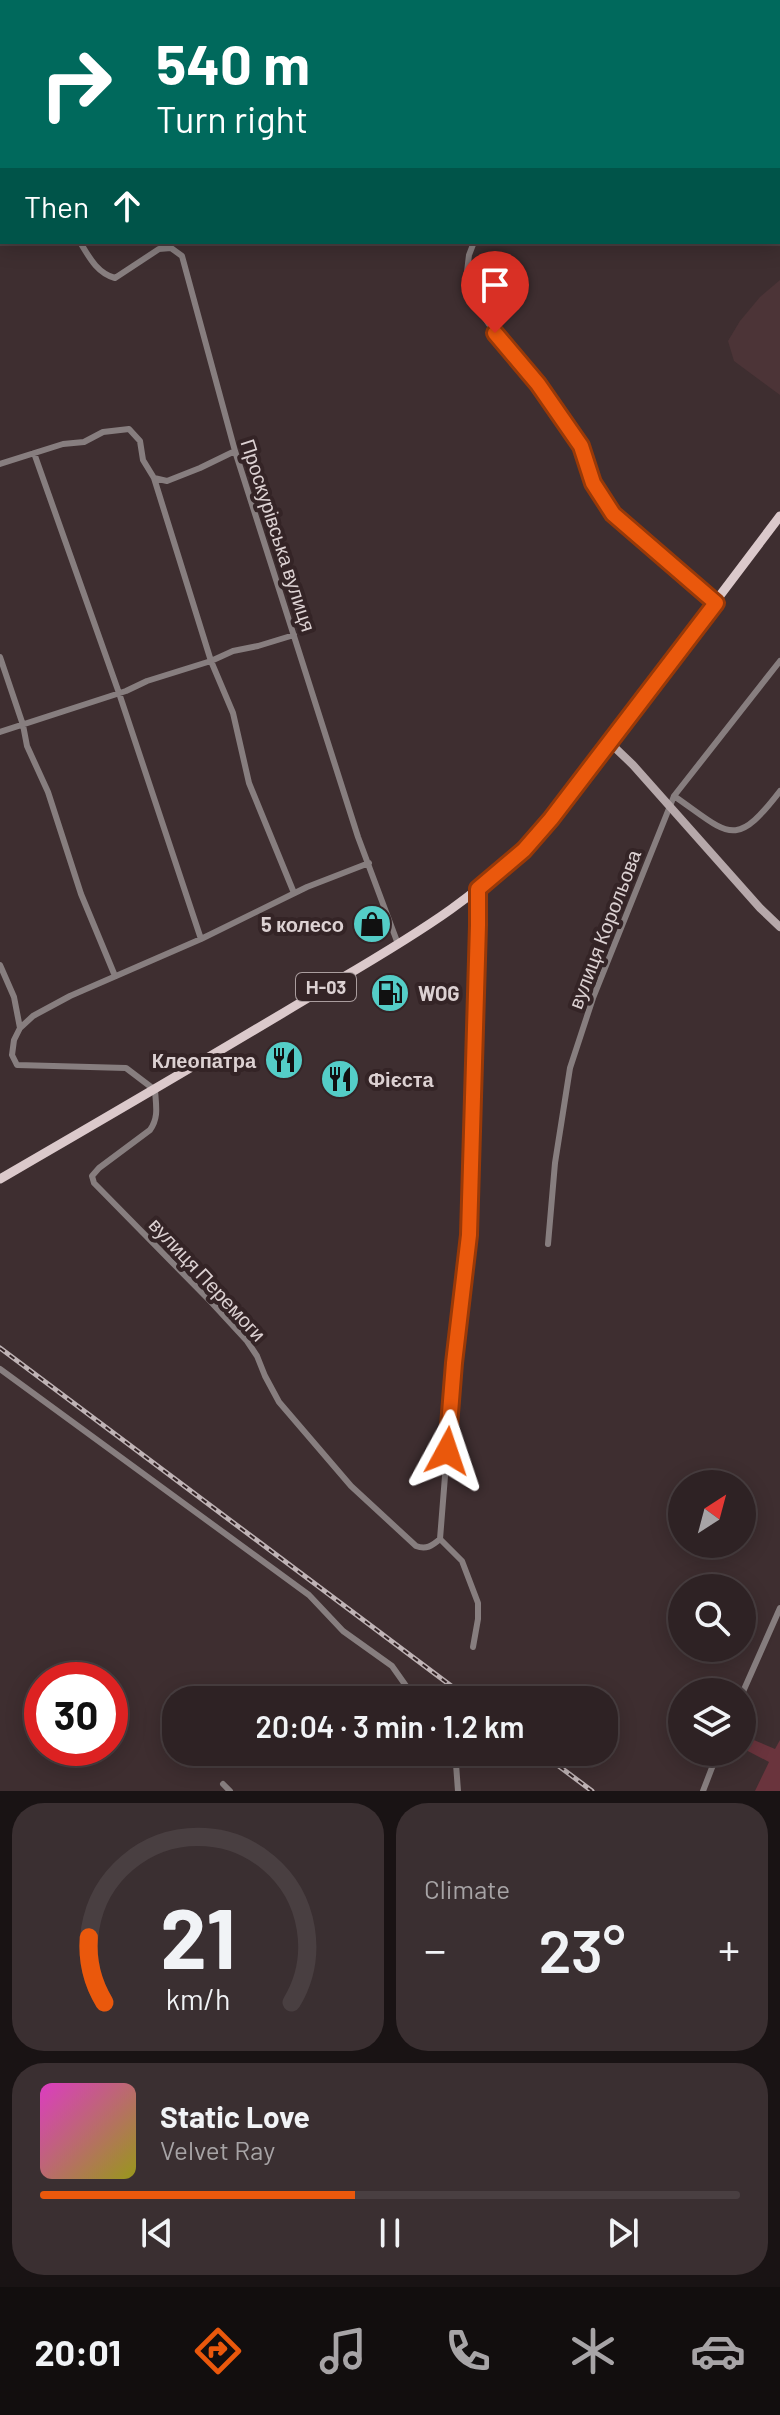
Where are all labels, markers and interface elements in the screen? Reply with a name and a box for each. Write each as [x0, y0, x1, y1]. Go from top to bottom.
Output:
text: 540 m [156, 29, 310, 96]
icon: right [24, 32, 128, 136]
text: Turn right [156, 97, 308, 140]
icon: ahead [105, 184, 149, 228]
text: Then [24, 188, 89, 224]
pin [461, 251, 529, 333]
icon: arrive [473, 263, 517, 307]
street label: Проскурівська вулиця [237, 436, 321, 634]
street label: вулиця Корольова [563, 845, 646, 1012]
shop icon: 5 колесо [351, 903, 393, 945]
place label: 5 колесо [261, 912, 344, 936]
fuel station icon: WOG [369, 972, 411, 1014]
road number: Н-03 [296, 973, 356, 1001]
place label: WOG [418, 981, 460, 1005]
restaurant icon: Клеопатра [263, 1039, 305, 1081]
place label: Клеопатра [152, 1048, 257, 1072]
restaurant icon: Фієста [319, 1058, 361, 1100]
place label: Фієста [368, 1067, 435, 1091]
street label: вулиця Перемоги [145, 1212, 271, 1346]
position arrow [405, 1409, 489, 1493]
north arrow [668, 1470, 756, 1558]
map controls [668, 1470, 756, 1766]
button: search [668, 1574, 756, 1662]
speed limit sign: 30 [24, 1662, 128, 1766]
button: layers [668, 1678, 756, 1766]
text: 20:04 · 3 min · 1.2 km [256, 1708, 524, 1744]
text: Climate [424, 1873, 510, 1904]
text: 21 [160, 1886, 236, 1986]
text: 23° [539, 1913, 625, 1985]
text: − [424, 1922, 446, 1975]
text: + [718, 1922, 740, 1975]
text: km/h [166, 1981, 230, 2016]
text: Static Love [160, 2098, 310, 2134]
text: Velvet Ray [160, 2134, 275, 2165]
icon: previous [135, 2211, 179, 2255]
icon: pause [368, 2211, 412, 2255]
icon: next [601, 2211, 645, 2255]
icon: directions [190, 2323, 246, 2379]
icon: music [315, 2323, 371, 2379]
icon: phone [440, 2323, 496, 2379]
icon: climate [565, 2323, 621, 2379]
icon: car [690, 2323, 746, 2379]
text: 20:01 [34, 2330, 121, 2373]

